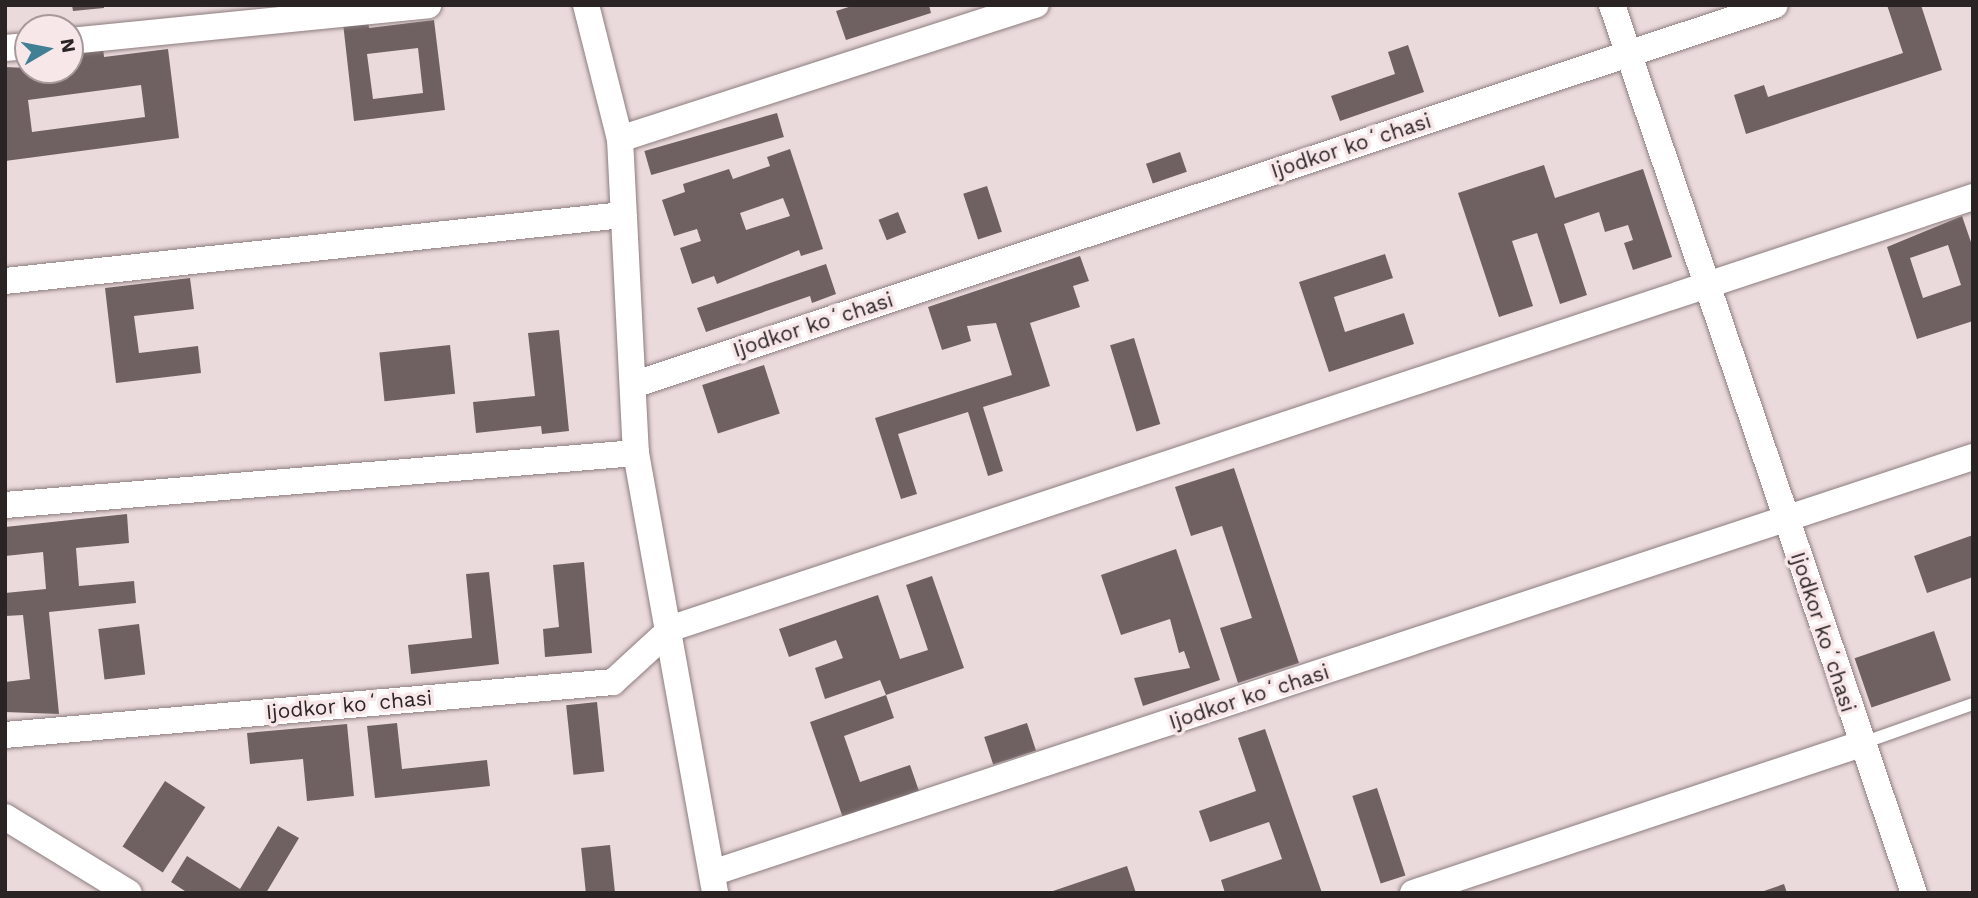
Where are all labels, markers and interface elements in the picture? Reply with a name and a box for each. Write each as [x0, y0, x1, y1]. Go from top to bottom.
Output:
north arrow [14, 14, 84, 84]
text: N [56, 37, 81, 55]
street label: Ijodkor koʻchasi [1267, 108, 1435, 184]
street label: Ijodkor koʻchasi [729, 287, 897, 363]
street label: Ijodkor koʻchasi [1785, 548, 1861, 716]
street label: Ijodkor koʻchasi [1165, 659, 1333, 735]
street label: Ijodkor koʻchasi [264, 685, 434, 725]

